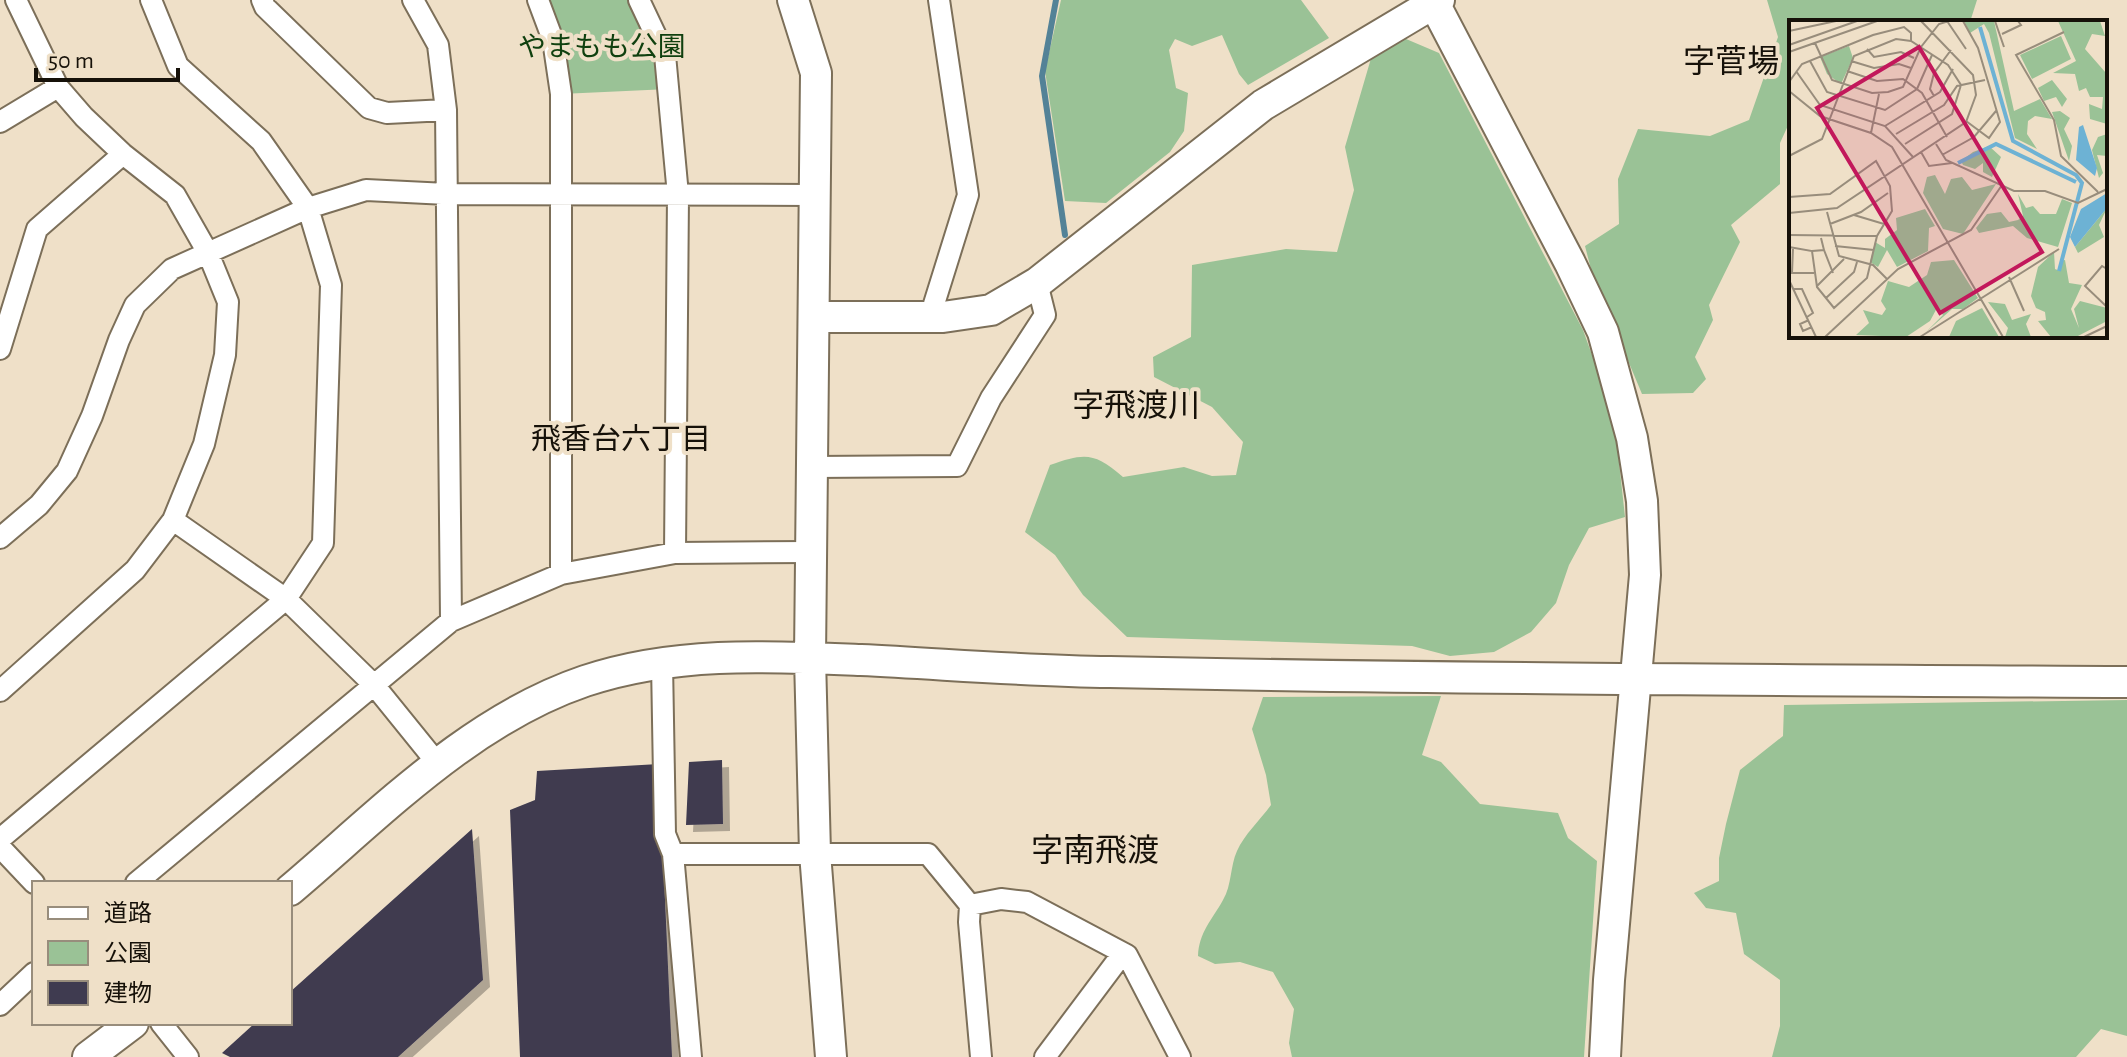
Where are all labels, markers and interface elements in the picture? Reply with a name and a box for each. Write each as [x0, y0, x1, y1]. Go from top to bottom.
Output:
inset map [1789, 20, 2107, 338]
scale bar [36, 32, 178, 82]
park label: やまもも公園 [518, 33, 686, 62]
district label: 字菅場 [1683, 44, 1779, 78]
text: 50 m [48, 49, 94, 73]
district label: 字飛渡川 [1072, 388, 1200, 422]
district label: 飛香台六丁目 [531, 423, 711, 455]
district label: 字南飛渡 [1031, 833, 1159, 867]
legend [32, 881, 292, 1025]
text: 道路 [104, 900, 152, 926]
text: 公園 [104, 941, 152, 966]
text: 建物 [104, 981, 152, 1006]

